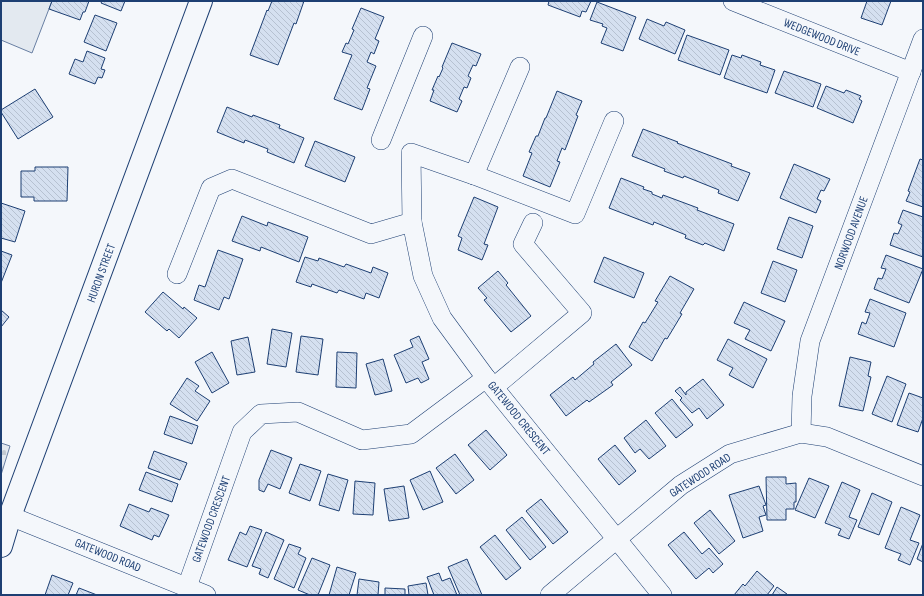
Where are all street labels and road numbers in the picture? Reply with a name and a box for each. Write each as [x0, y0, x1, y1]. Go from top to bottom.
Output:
street label: WEDGEWOOD DRIVE [781, 15, 862, 60]
street label: NORWOOD AVENUE [831, 194, 872, 272]
street label: HURON STREET [84, 242, 119, 305]
street label: GATEWOOD CRESCENT [484, 378, 553, 459]
street label: GATEWOOD ROAD [667, 450, 734, 501]
street label: GATEWOOD CRESCENT [189, 474, 234, 565]
street label: GATEWOOD ROAD [72, 535, 143, 576]

